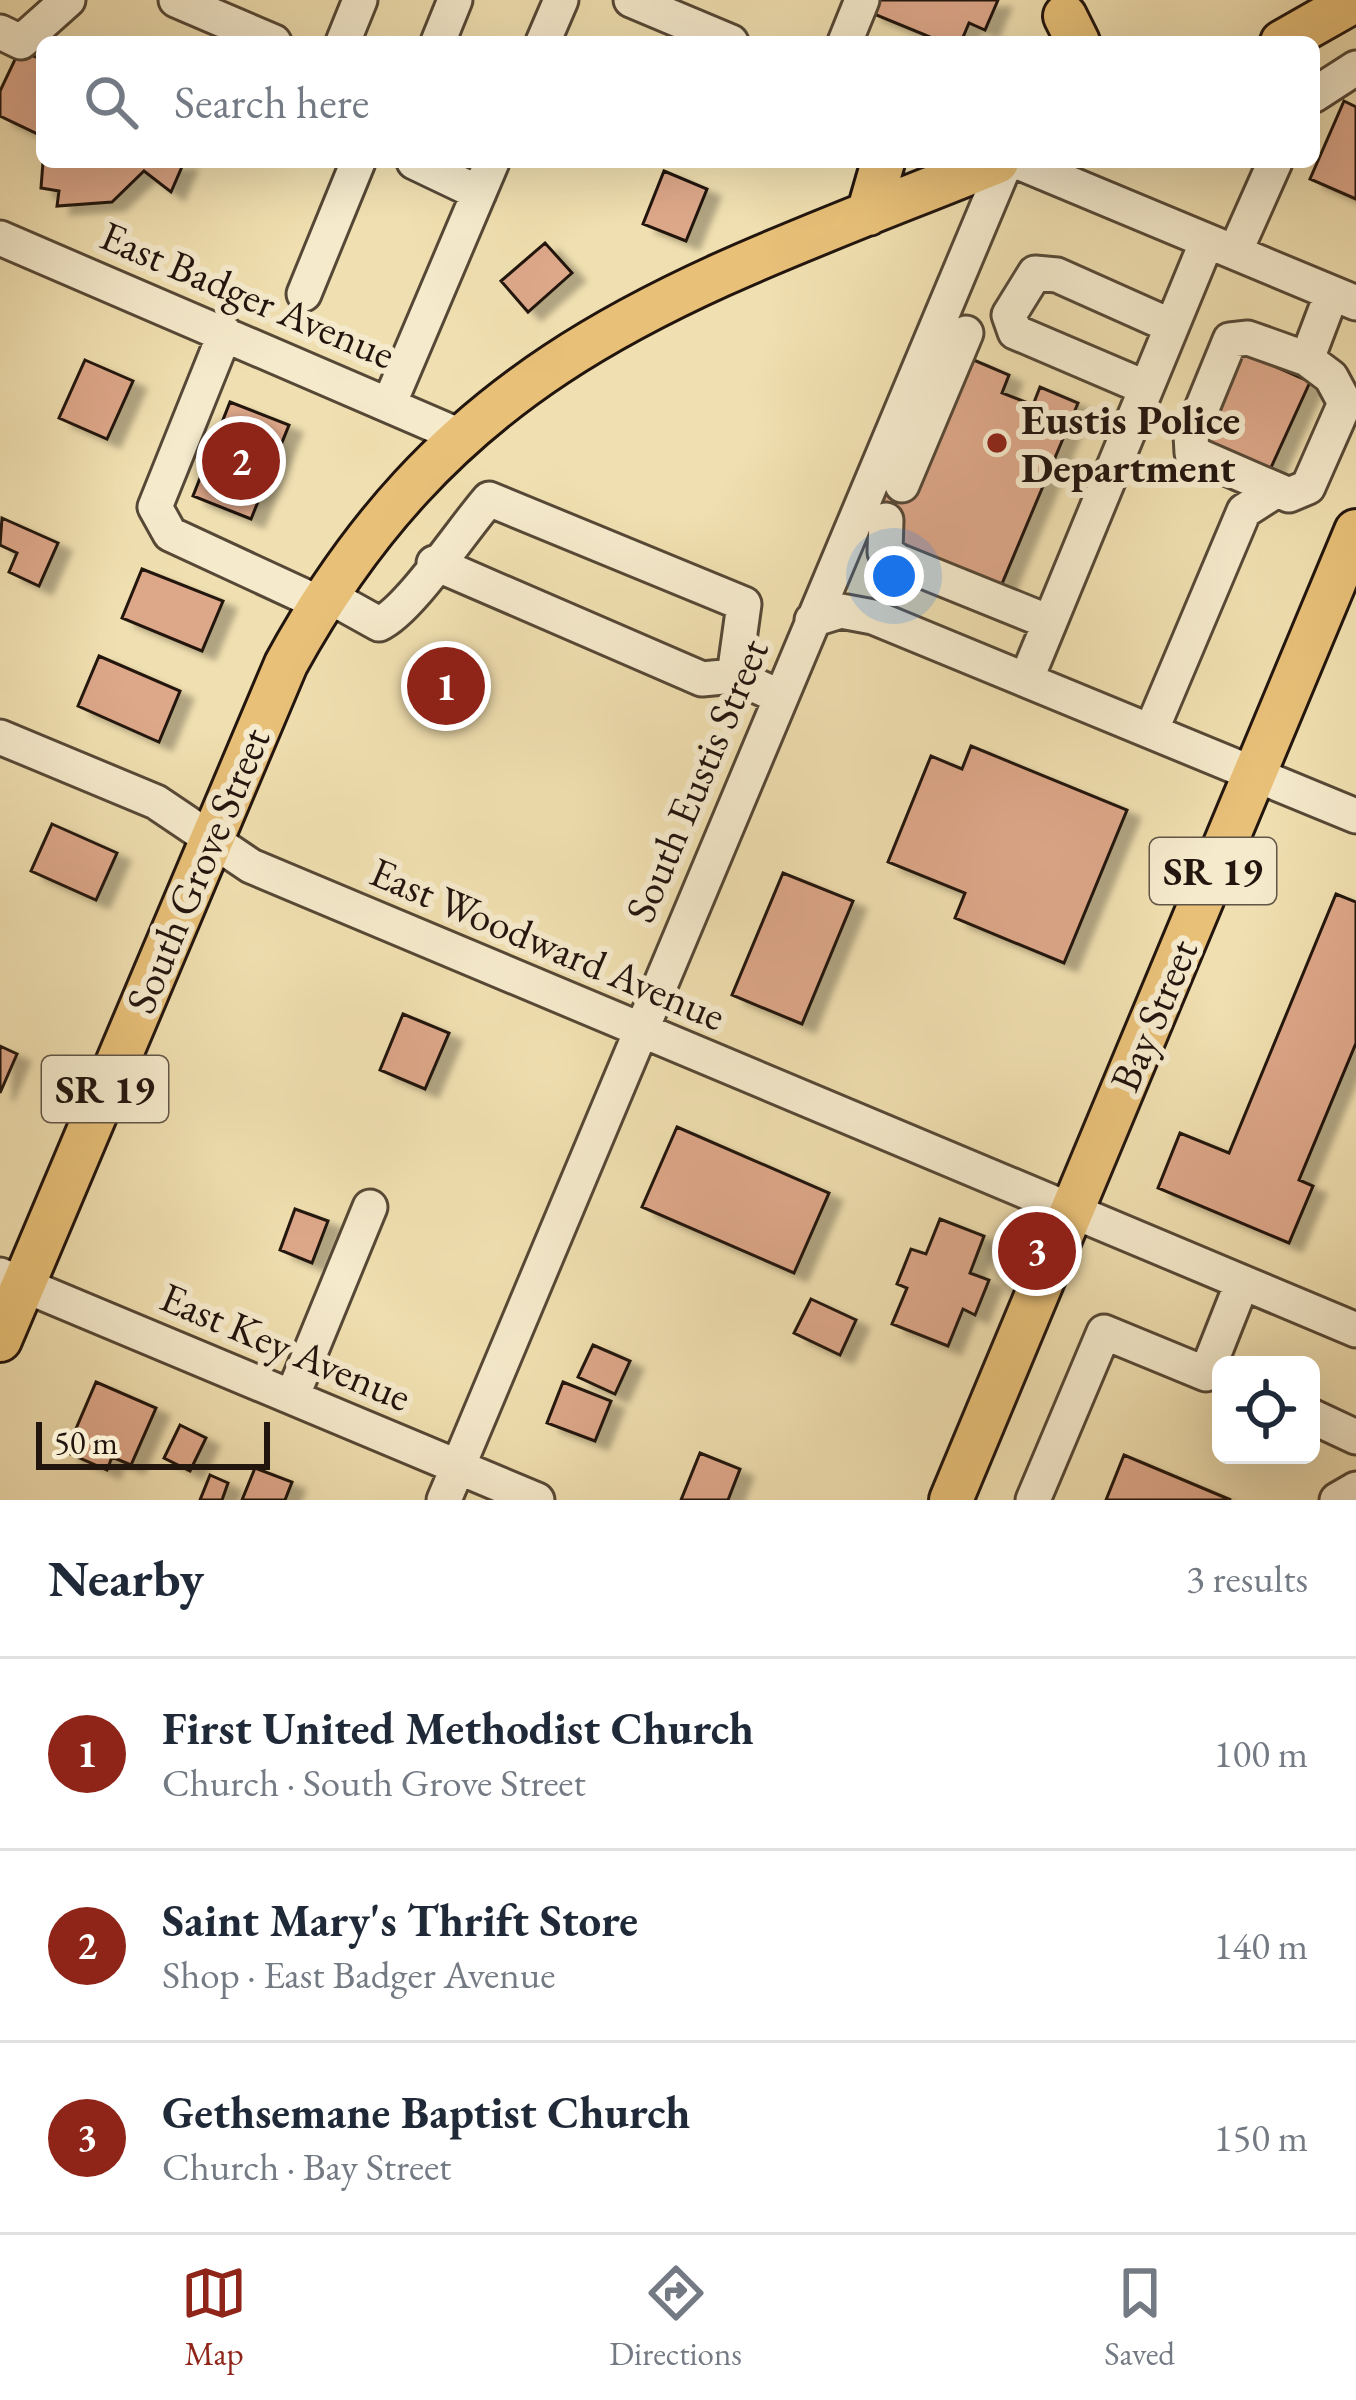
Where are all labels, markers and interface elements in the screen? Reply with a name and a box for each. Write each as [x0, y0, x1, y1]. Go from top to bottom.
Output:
search box [36, 36, 1320, 168]
icon: search [78, 69, 144, 135]
text: Search here [174, 73, 369, 131]
street label: East Badger Avenue [92, 208, 403, 381]
place label: Eustis Police Department [1021, 392, 1240, 495]
pin: 2 [202, 416, 280, 506]
marker: Eustis Police Department [984, 430, 1010, 456]
your location [864, 546, 924, 606]
street label: South Eustis Street [612, 630, 781, 930]
pin: 1 [407, 641, 485, 731]
street label: South Grove Street [113, 719, 282, 1021]
road number: SR 19 [1150, 838, 1276, 904]
street label: East Woodward Avenue [362, 844, 734, 1043]
street label: Bay Street [1097, 931, 1210, 1100]
road number: SR 19 [42, 1056, 168, 1122]
pin: 3 [998, 1206, 1076, 1296]
street label: East Key Avenue [152, 1269, 419, 1424]
map controls [1212, 1356, 1320, 1464]
button: locate [1212, 1356, 1320, 1464]
scale bar [36, 1416, 270, 1469]
text: 50 m [54, 1421, 118, 1464]
text: Nearby [48, 1545, 204, 1611]
text: 3 results [1186, 1553, 1308, 1604]
text: First United Methodist Church [162, 1699, 754, 1757]
text: 1 [77, 1728, 97, 1779]
text: 100 m [1214, 1728, 1308, 1779]
text: Church · South Grove Street [162, 1757, 586, 1808]
text: Saint Mary's Thrift Store [162, 1891, 638, 1949]
text: 2 [77, 1920, 97, 1971]
text: 140 m [1214, 1920, 1308, 1971]
text: Shop · East Badger Avenue [162, 1949, 556, 2000]
text: Gethsemane Baptist Church [162, 2083, 690, 2141]
text: 3 [77, 2112, 97, 2163]
text: 150 m [1214, 2112, 1308, 2163]
text: Church · Bay Street [162, 2141, 451, 2192]
tab: Map [181, 2260, 247, 2375]
tab: Directions [609, 2260, 742, 2375]
tab: Saved [1104, 2260, 1175, 2375]

